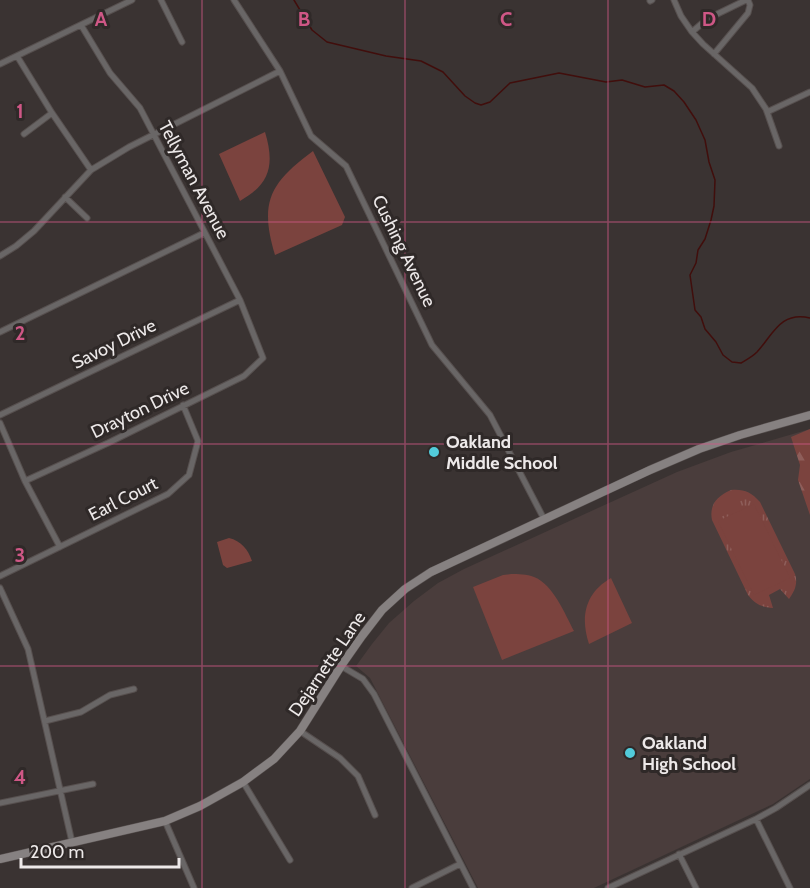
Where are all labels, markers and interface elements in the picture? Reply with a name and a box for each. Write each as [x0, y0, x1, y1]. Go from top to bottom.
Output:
text: A [95, 7, 108, 31]
text: B [298, 7, 310, 31]
text: C [500, 7, 512, 31]
text: D [702, 7, 716, 31]
text: 1 [16, 99, 24, 123]
street label: Tellyman Avenue [154, 117, 234, 243]
street label: Cushing Avenue [367, 192, 441, 310]
street label: Savoy Drive [68, 314, 160, 374]
text: 2 [15, 321, 25, 345]
street label: Drayton Drive [87, 377, 193, 443]
place label: Oakland Middle School [446, 431, 558, 474]
marker: Oakland Middle School [427, 445, 441, 459]
street label: Earl Court [85, 472, 161, 526]
text: 3 [15, 543, 25, 567]
street label: Dejarnette Lane [284, 607, 370, 721]
place label: Oakland High School [642, 732, 736, 775]
marker: Oakland High School [623, 746, 637, 760]
text: 4 [14, 765, 26, 789]
scale bar [21, 831, 178, 869]
text: 200 m [30, 841, 84, 863]

